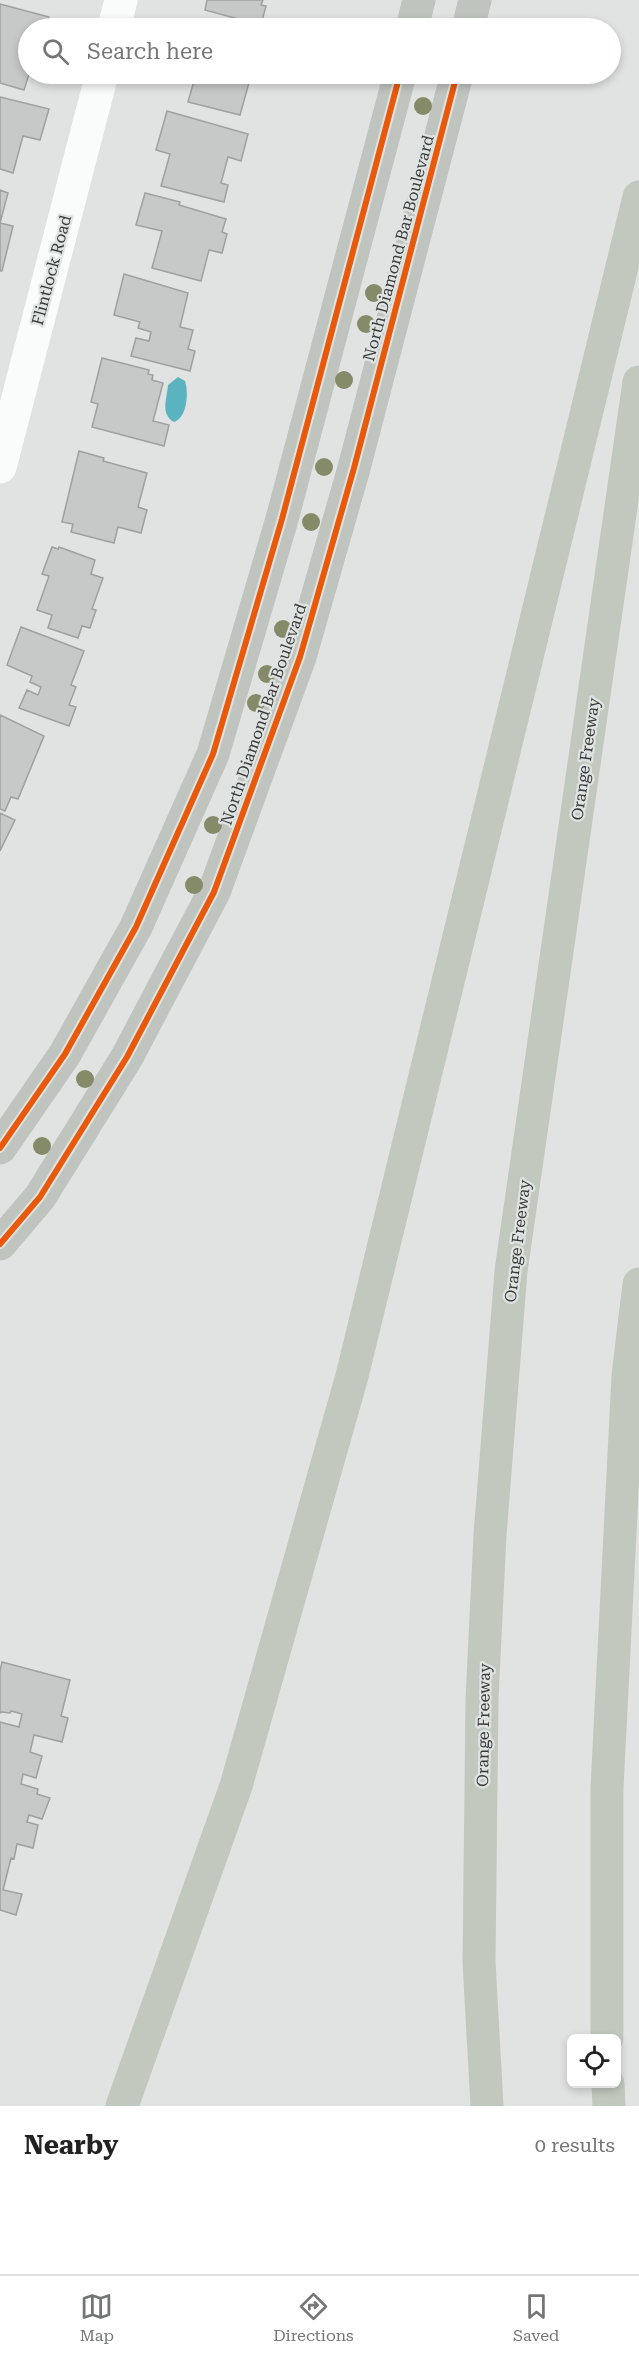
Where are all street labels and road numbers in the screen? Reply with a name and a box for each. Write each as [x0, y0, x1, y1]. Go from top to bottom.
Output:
street label: North Diamond Bar Boulevard [359, 133, 438, 363]
street label: Flintlock Road [28, 213, 75, 327]
street label: North Diamond Bar Boulevard [217, 601, 310, 827]
street label: Orange Freeway [567, 696, 604, 822]
street label: Orange Freeway [501, 1178, 535, 1304]
street label: Orange Freeway [473, 1662, 494, 1787]

